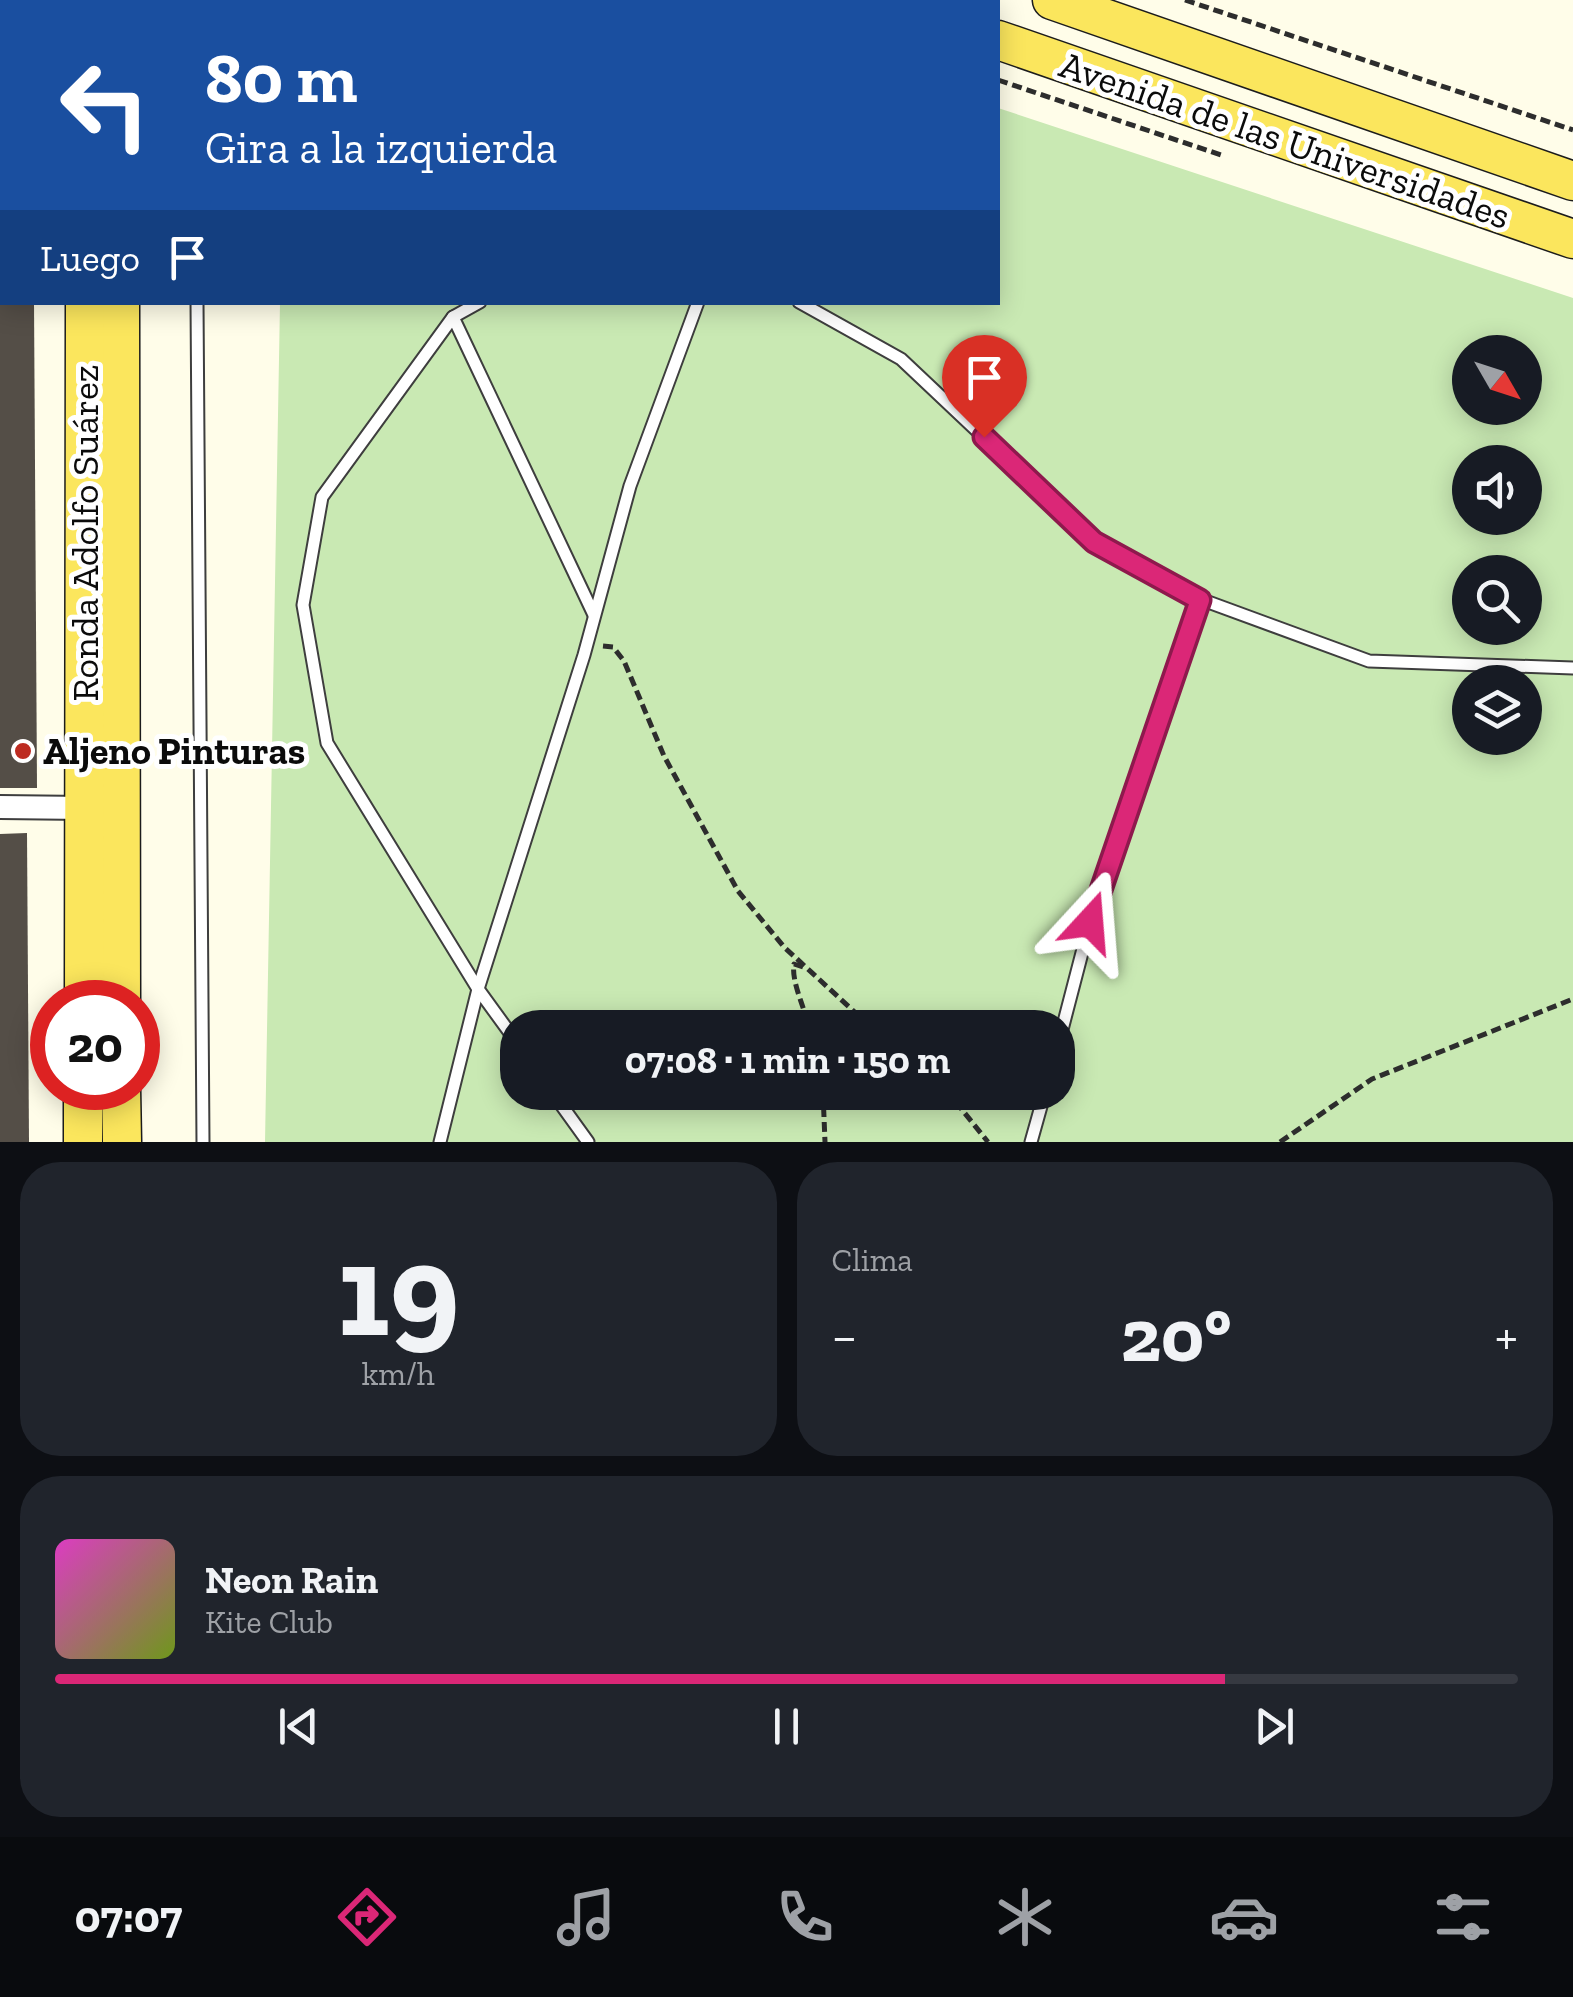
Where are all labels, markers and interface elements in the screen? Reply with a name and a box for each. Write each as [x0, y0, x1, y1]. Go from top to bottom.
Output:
text: 80 m [205, 36, 357, 120]
icon: left [40, 40, 170, 170]
street label: Avenida de las Universidades [1054, 41, 1516, 239]
text: Gira a la izquierda [205, 121, 557, 175]
icon: arrive [160, 230, 215, 285]
text: Luego [40, 235, 140, 281]
pin [942, 335, 1027, 438]
north arrow [1452, 335, 1542, 425]
map controls [1452, 335, 1542, 755]
icon: arrive [957, 350, 1012, 405]
street label: Ronda Adolfo Suárez [62, 365, 108, 701]
button: sound [1452, 445, 1542, 535]
button: search [1452, 555, 1542, 645]
button: layers [1452, 665, 1542, 755]
place label: Aljeno Pinturas [43, 728, 305, 774]
marker: Aljeno Pinturas [12, 740, 34, 762]
position arrow [1038, 870, 1142, 974]
speed limit sign: 20 [30, 980, 160, 1110]
text: 07:08 · 1 min · 150 m [625, 1037, 950, 1083]
text: 19 [337, 1212, 459, 1368]
text: Clima [832, 1241, 913, 1279]
text: 20° [1121, 1290, 1231, 1380]
text: − [832, 1303, 857, 1369]
text: + [1495, 1303, 1518, 1369]
text: km/h [362, 1355, 435, 1393]
text: Neon Rain [205, 1557, 378, 1603]
text: Kite Club [205, 1603, 333, 1641]
icon: previous [271, 1699, 326, 1754]
icon: pause [759, 1699, 814, 1754]
icon: next [1247, 1699, 1302, 1754]
icon: directions [332, 1882, 402, 1952]
icon: music [551, 1882, 621, 1952]
icon: phone [770, 1882, 840, 1952]
icon: climate [990, 1882, 1060, 1952]
icon: car [1209, 1882, 1279, 1952]
icon: filters [1428, 1882, 1498, 1952]
text: 07:07 [75, 1890, 182, 1944]

